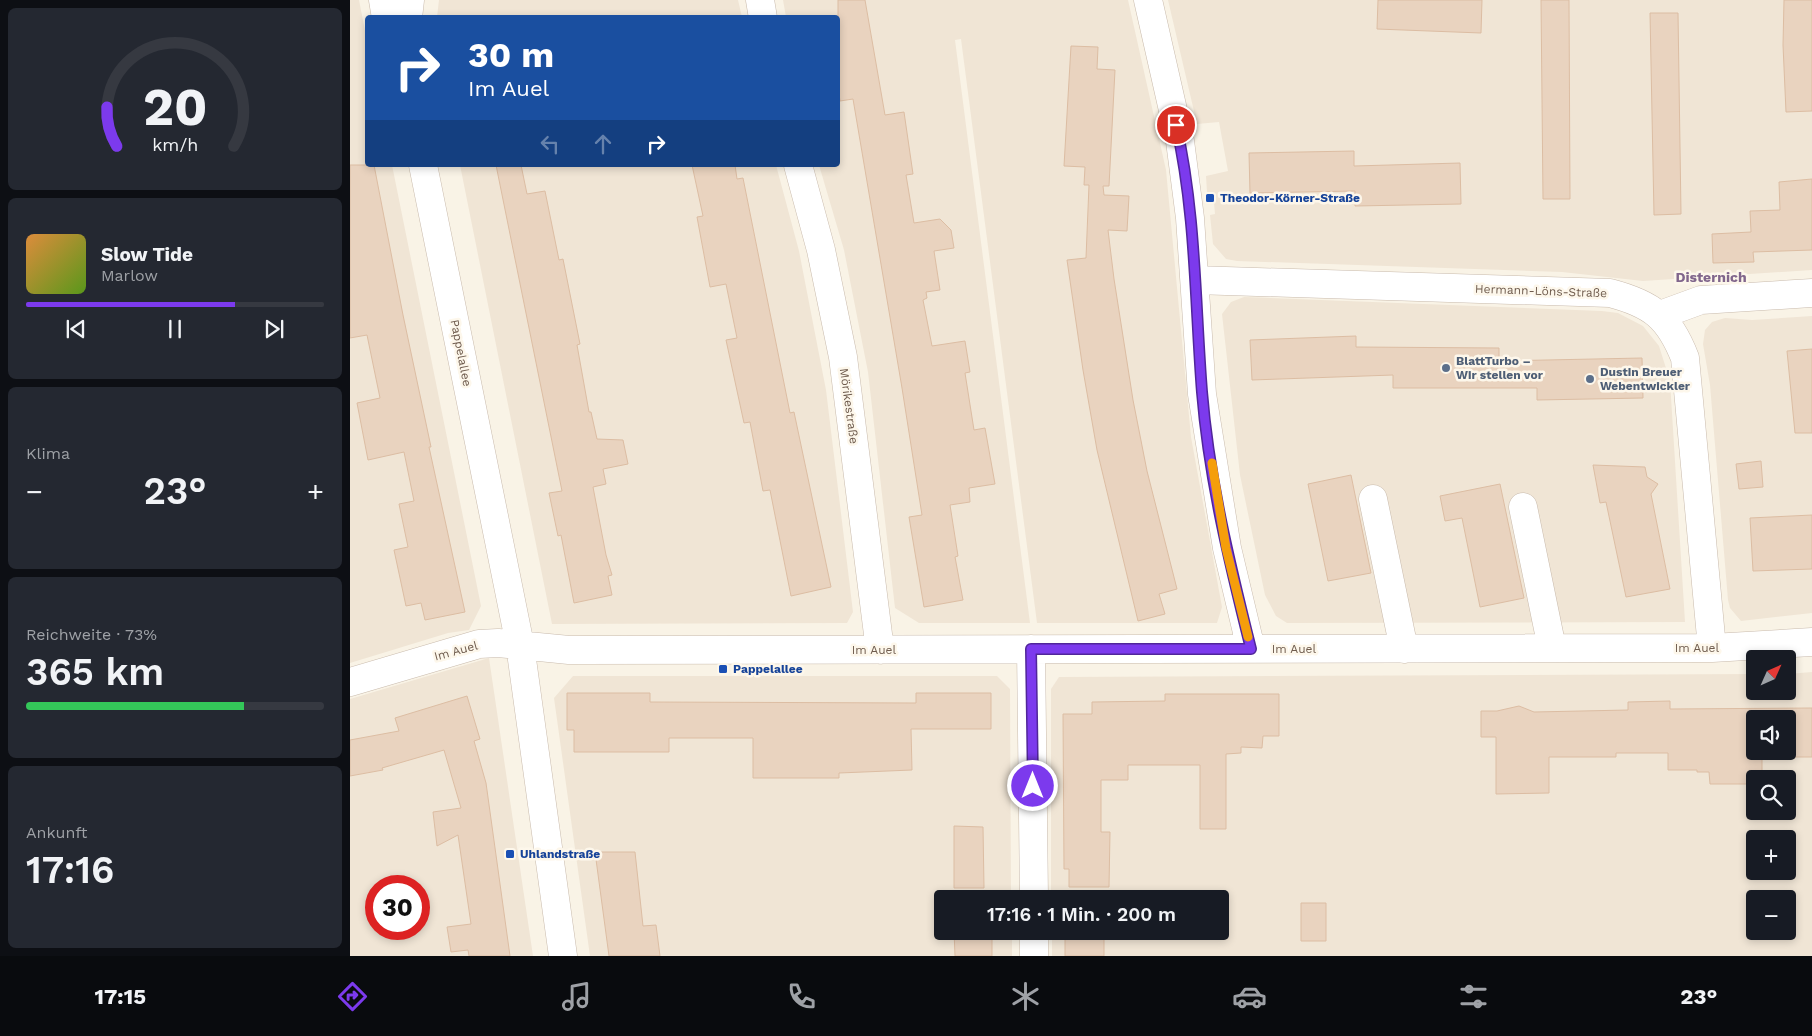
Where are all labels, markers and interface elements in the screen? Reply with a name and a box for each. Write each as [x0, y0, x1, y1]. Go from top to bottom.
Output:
text: 30 m [468, 34, 554, 76]
icon: right [385, 35, 450, 100]
text: Im Auel [468, 76, 549, 101]
text: 20 [143, 77, 207, 138]
pin [1155, 104, 1197, 146]
icon: arrive [1162, 111, 1190, 139]
icon: left [536, 130, 564, 158]
icon: ahead [589, 130, 617, 158]
icon: right [642, 130, 670, 158]
text: km/h [152, 134, 198, 155]
place label: Theodor-Körner-Straße [1220, 191, 1360, 205]
marker: Theodor-Körner-Straße [1204, 192, 1216, 204]
text: Slow Tide [101, 243, 193, 266]
text: Marlow [101, 266, 158, 285]
district label: Disternich [1675, 269, 1747, 285]
street label: Hermann-Löns-Straße [1475, 282, 1607, 300]
icon: previous [62, 315, 90, 343]
icon: pause [161, 315, 189, 343]
icon: next [260, 315, 288, 343]
street label: Pappelallee [448, 318, 474, 388]
place label: BlattTurbo – Wir stellen vor [1456, 354, 1544, 382]
marker: BlattTurbo – Wir stellen vor [1440, 362, 1452, 374]
place label: Dustin Breuer Webentwickler [1600, 365, 1691, 393]
street label: Mörikestraße [837, 367, 861, 445]
marker: Dustin Breuer Webentwickler [1584, 373, 1596, 385]
text: Klima [26, 444, 70, 463]
text: 23° [143, 469, 207, 513]
text: − [26, 475, 43, 508]
text: + [307, 475, 324, 508]
text: Reichweite · 73% [26, 625, 157, 644]
street label: Im Auel [433, 638, 480, 664]
street label: Im Auel [1675, 641, 1720, 655]
street label: Im Auel [1272, 642, 1317, 656]
street label: Im Auel [852, 643, 897, 657]
text: 365 km [26, 650, 164, 694]
north arrow [1746, 650, 1796, 700]
map controls [1746, 650, 1796, 940]
place label: Pappelallee [733, 662, 803, 676]
marker: Pappelallee [717, 663, 729, 675]
button: sound [1746, 710, 1796, 760]
position arrow [1006, 759, 1058, 811]
button: search [1746, 770, 1796, 820]
text: Ankunft [26, 823, 87, 842]
button: + [1746, 830, 1796, 880]
place label: Uhlandstraße [520, 847, 600, 861]
text: 17:16 [26, 848, 114, 892]
marker: Uhlandstraße [504, 848, 516, 860]
speed limit sign: 30 [365, 875, 430, 940]
button: − [1746, 890, 1796, 940]
text: 17:16 · 1 Min. · 200 m [987, 903, 1176, 926]
icon: directions [335, 979, 370, 1014]
icon: music [559, 979, 594, 1014]
icon: phone [784, 979, 819, 1014]
icon: climate [1008, 979, 1043, 1014]
icon: car [1232, 979, 1267, 1014]
icon: filters [1456, 979, 1491, 1014]
text: 17:15 [95, 984, 146, 1009]
text: 23° [1680, 984, 1717, 1009]

